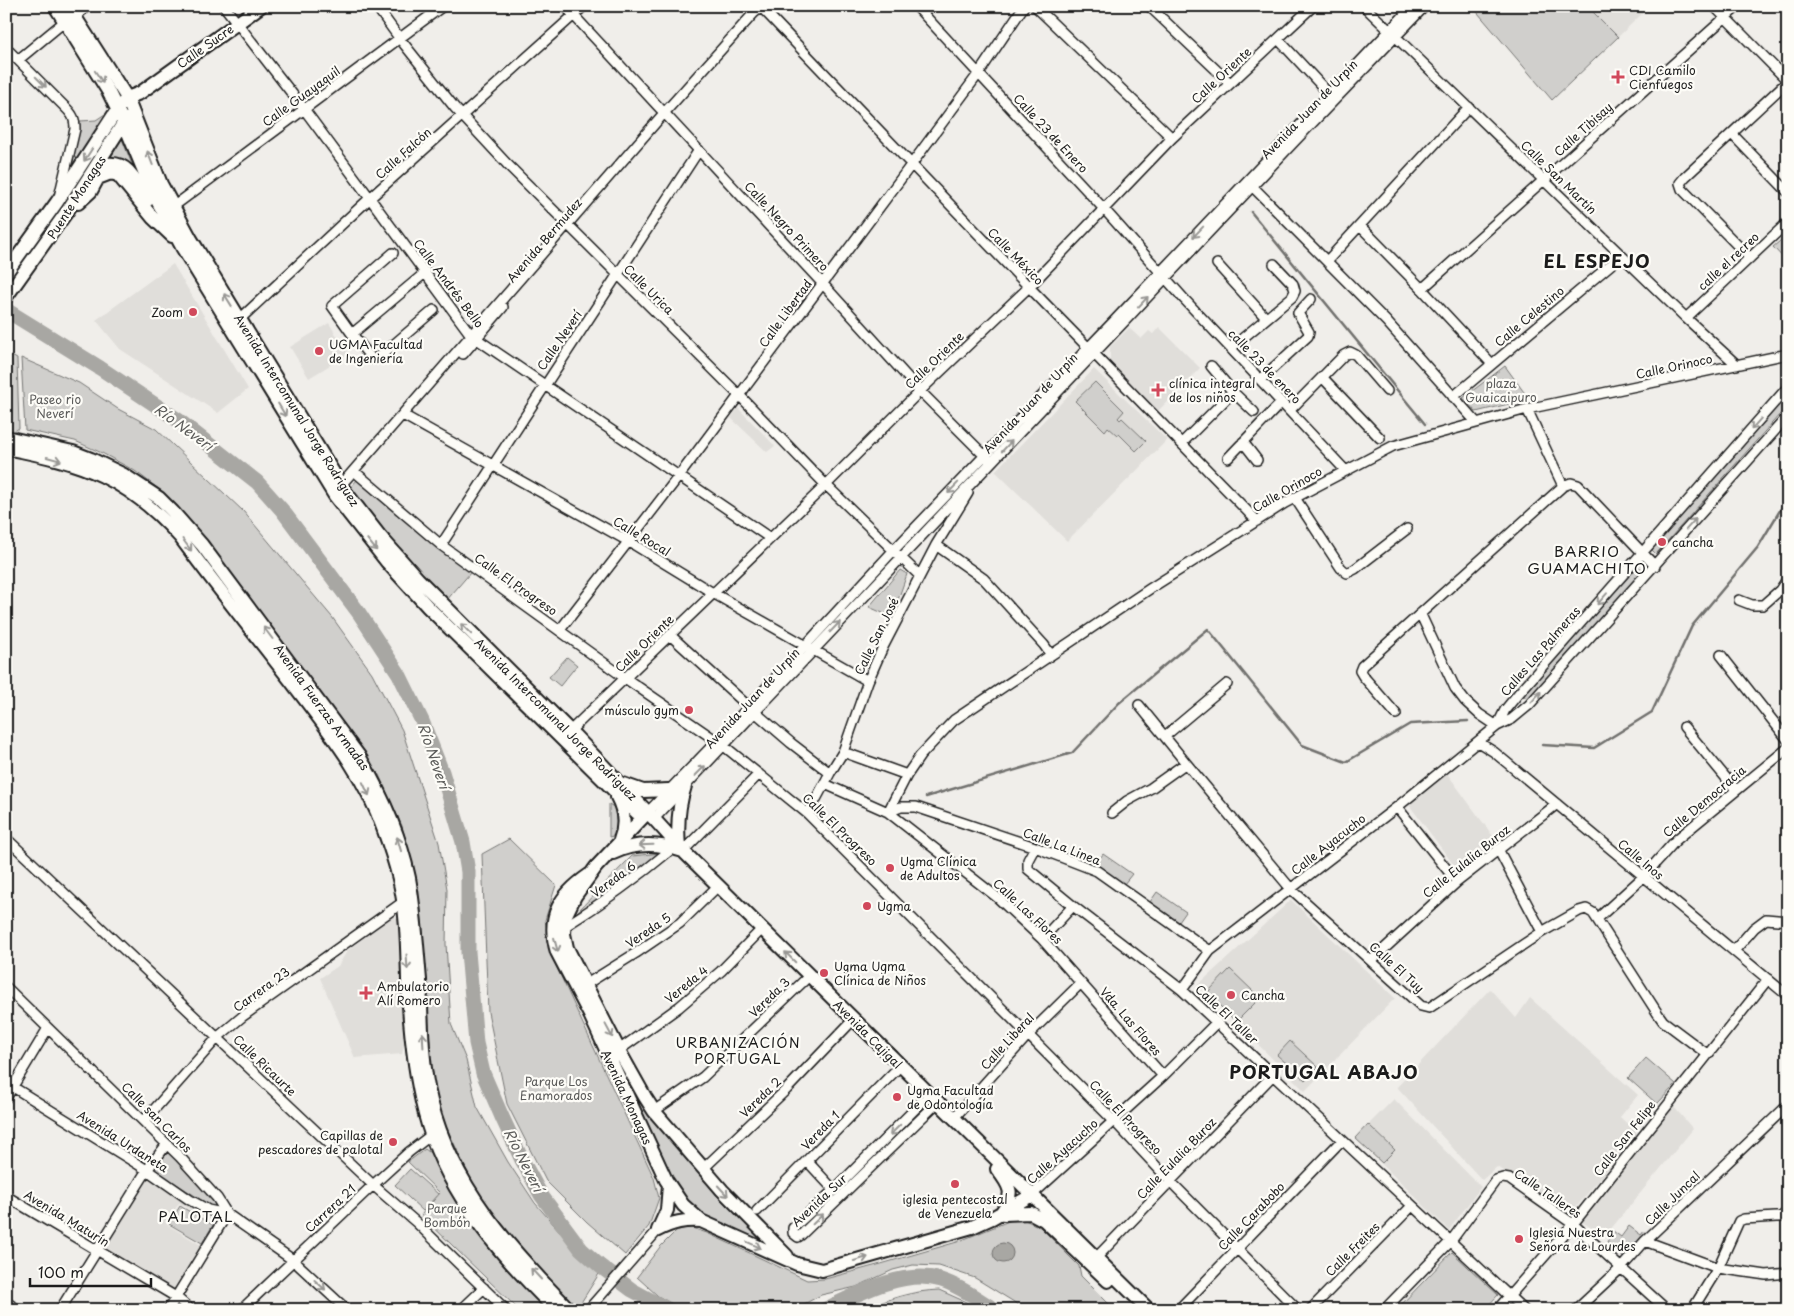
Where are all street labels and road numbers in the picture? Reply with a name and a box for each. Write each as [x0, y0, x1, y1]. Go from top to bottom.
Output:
street label: Calle Sucre [173, 20, 237, 72]
street label: Calle Oriente [1187, 42, 1255, 108]
street label: Avenida Juan de Urpín [1257, 55, 1361, 163]
street label: Calle Guayaquil [258, 61, 344, 131]
street label: Calle 23 de Enero [1010, 89, 1093, 177]
street label: Calle Tibisay [1550, 98, 1616, 160]
street label: Calle Falcón [371, 123, 435, 183]
street label: Calle San Martín [1517, 136, 1601, 218]
street label: Puente Monagas [42, 151, 110, 242]
street label: Calle Negro Primero [741, 177, 834, 275]
street label: Avenida Bermudez [502, 194, 586, 286]
street label: Calle México [984, 223, 1048, 289]
street label: calle el recreo [1693, 228, 1763, 294]
street label: Calle Andrés Bello [410, 235, 489, 331]
street label: Calle Urica [620, 260, 678, 318]
street label: Calle Libertad [754, 275, 816, 351]
street label: Calle Celestino [1490, 281, 1568, 350]
street label: Calle Neverí [532, 306, 586, 374]
street label: Avenida Intercomunal Jorge Rodriguez [230, 310, 364, 510]
street label: calle 23 de enero [1224, 324, 1306, 408]
street label: Calle Oriente [900, 327, 968, 393]
street label: Avenida Juan de Urpín [978, 349, 1082, 457]
street label: Calle Orinoco [1634, 349, 1714, 383]
street label: Calle Orinoco [1249, 462, 1325, 516]
street label: Calle Rocal [610, 512, 674, 560]
street label: Calle El Progreso [471, 549, 561, 620]
street label: Calle San José [849, 594, 903, 678]
street label: Calles Las Palmeras [1496, 602, 1584, 700]
street label: Calle Oriente [610, 610, 678, 676]
street label: Avenida Intercomunal Jorge Rodriguez [471, 634, 642, 805]
street label: Avenida Fuerzas Armadas [270, 640, 374, 774]
street label: Avenida Juan de Urpín [700, 644, 804, 752]
street label: Calle Democracia [1659, 760, 1750, 841]
street label: Calle El Progreso [799, 789, 882, 870]
street label: Calle Ayacucho [1287, 809, 1369, 879]
street label: Calle Eulalia Buroz [1419, 820, 1513, 902]
street label: Calle La Linea [1021, 823, 1104, 869]
street label: Calle Inos [1614, 834, 1668, 884]
street label: Vereda 6 [587, 857, 639, 901]
street label: Calle Las Flores [989, 874, 1067, 948]
street label: Vereda 5 [622, 908, 674, 952]
street label: Calle El Tuy [1366, 937, 1429, 997]
street label: Vereda 4 [661, 961, 712, 1007]
street label: Carrera 23 [229, 962, 293, 1016]
street label: Vereda 3 [744, 973, 794, 1021]
street label: Calle El Taller [1191, 980, 1263, 1048]
street label: Vda. Las Flores [1096, 983, 1166, 1060]
street label: Avenida Cajigal [829, 995, 907, 1073]
street label: Calle Liberal [976, 1009, 1038, 1073]
street label: Calle Ricaurte [229, 1030, 301, 1100]
street label: Avenida Monagas [597, 1047, 657, 1148]
street label: Vereda 2 [735, 1073, 785, 1121]
street label: Calle El Progreso [1086, 1076, 1167, 1159]
street label: Calle san Carlos [118, 1078, 197, 1157]
street label: Calle San Felipe [1589, 1096, 1659, 1180]
street label: Avenida Urdaneta [74, 1106, 173, 1177]
street label: Vereda 1 [797, 1106, 843, 1154]
street label: Calle Eulalia Buroz [1132, 1113, 1220, 1203]
street label: Calle Ayacucho [1022, 1114, 1102, 1188]
street label: Calle Talleres [1511, 1164, 1586, 1222]
street label: Calle Juncal [1640, 1167, 1704, 1229]
street label: Avenida Sur [787, 1169, 851, 1230]
street label: Calle Carabobo [1214, 1178, 1289, 1254]
street label: Carrera 21 [301, 1180, 359, 1236]
street label: Avenida Maturín [21, 1185, 113, 1251]
street label: Calle Freites [1321, 1218, 1383, 1280]

